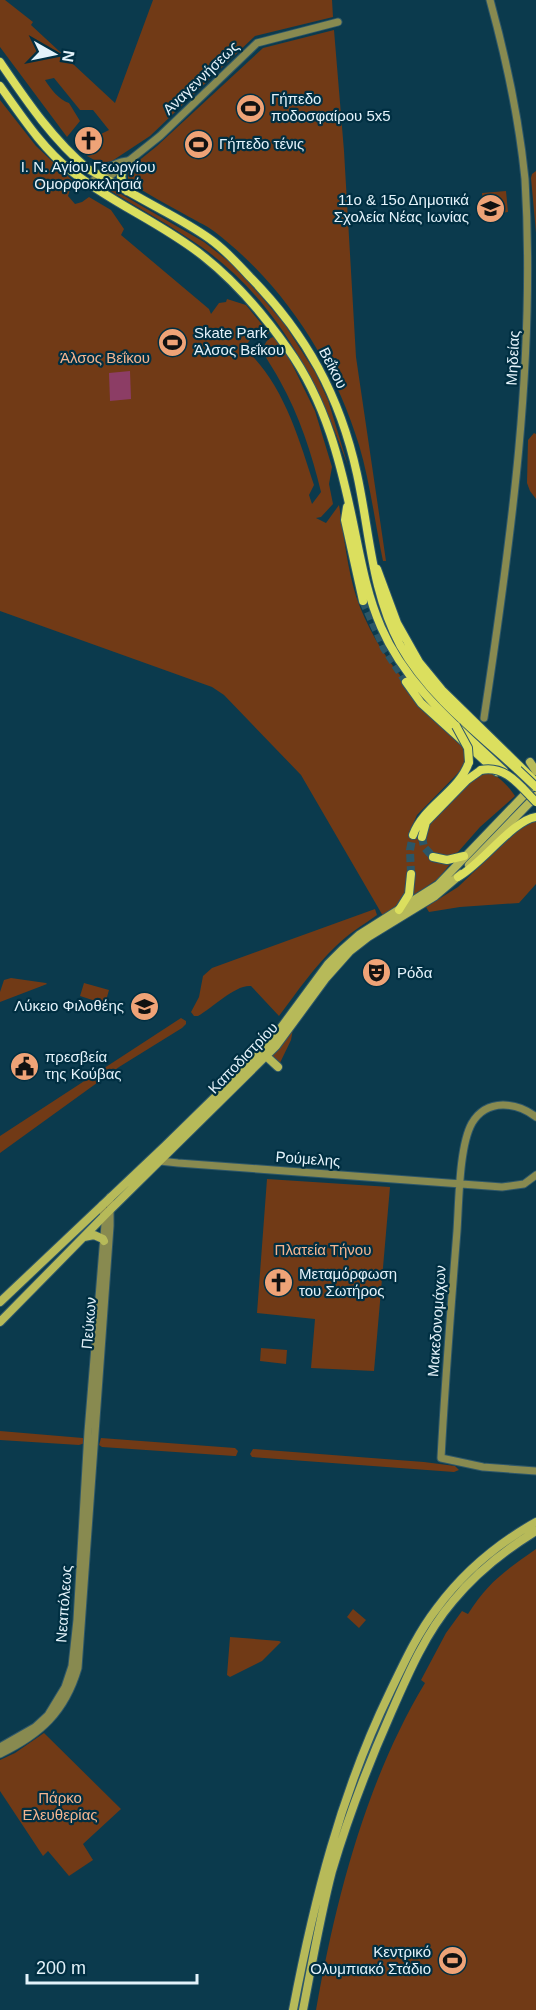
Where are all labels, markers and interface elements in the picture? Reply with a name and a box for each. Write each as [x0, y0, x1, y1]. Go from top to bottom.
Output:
north arrow [24, 24, 84, 84]
street label: Αναγεννήσεως [159, 37, 242, 118]
text: N [59, 49, 78, 63]
place label: Γήπεδο ποδοσφαίρου 5x5 [271, 90, 391, 124]
sports icon: Γήπεδο ποδοσφαίρου 5x5 [234, 92, 266, 124]
church icon: Ι. Ν. Αγίου Γεωργίου Ομορφοκκλησιά [72, 124, 104, 156]
sports icon: Γήπεδο τένις [182, 128, 214, 160]
place label: Γήπεδο τένις [219, 135, 304, 152]
place label: Ι. Ν. Αγίου Γεωργίου Ομορφοκκλησιά [21, 158, 155, 192]
place label: 11ο & 15ο Δημοτικά Σχολεία Νέας Ιωνίας [334, 191, 469, 225]
school or university icon: 11ο & 15ο Δημοτικά Σχολεία Νέας Ιωνίας [474, 193, 506, 225]
place label: Skate Park Άλσος Βεΐκου [194, 324, 284, 358]
sports icon: Skate Park Άλσος Βεΐκου [157, 326, 189, 358]
street label: Μηδείας [503, 330, 522, 386]
street label: Βεΐκου [316, 344, 351, 391]
park label: Άλσος Βεΐκου [60, 349, 150, 366]
theatre icon: Ρόδα [360, 957, 392, 989]
place label: Ρόδα [397, 964, 433, 981]
school or university icon: Λύκειο Φιλοθέης [129, 990, 161, 1022]
place label: Λύκειο Φιλοθέης [14, 997, 124, 1014]
street label: Καποδιστρίου [204, 1019, 281, 1097]
place label: πρεσβεία της Κούβας [45, 1048, 122, 1082]
public building icon: πρεσβεία της Κούβας [8, 1050, 40, 1082]
street label: Ρούμελης [275, 1148, 341, 1169]
park label: Πλατεία Τήνου [275, 1241, 371, 1258]
place label: Μεταμόρφωση του Σωτήρος [299, 1265, 397, 1299]
street label: Μακεδονομάχων [424, 1265, 449, 1377]
church icon: Μεταμόρφωση του Σωτήρος [262, 1267, 294, 1299]
street label: Πεύκων [78, 1296, 99, 1350]
street label: Νεαπόλεως [52, 1565, 75, 1643]
park label: Πάρκο Ελευθερίας [22, 1789, 98, 1823]
place label: Κεντρικό Ολυμπιακό Στάδιο [310, 1943, 431, 1977]
sports icon: Κεντρικό Ολυμπιακό Στάδιο [436, 1945, 468, 1977]
scale bar [27, 1947, 196, 1985]
text: 200 m [36, 1958, 86, 1978]

